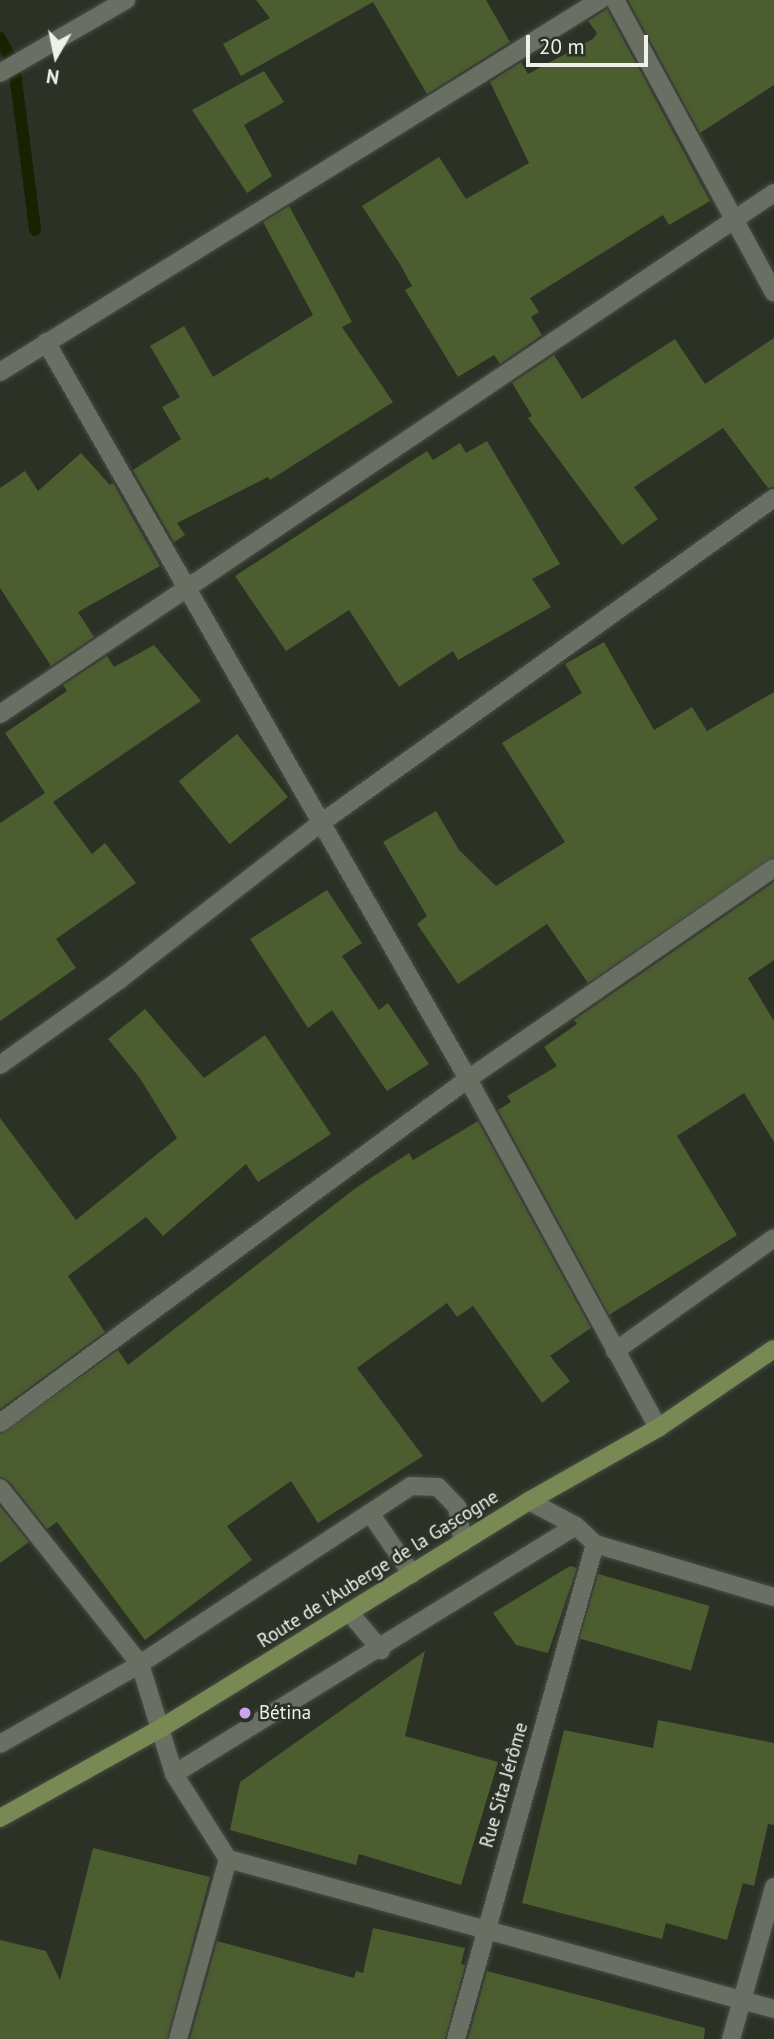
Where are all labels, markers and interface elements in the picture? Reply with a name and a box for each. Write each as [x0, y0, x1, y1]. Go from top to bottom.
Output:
north arrow [21, 21, 91, 91]
scale bar [529, 21, 652, 65]
text: 20 m [539, 33, 585, 60]
text: N [45, 64, 61, 90]
street label: Route de l'Auberge de la Gascogne [254, 1485, 502, 1653]
place label: Bétina [259, 1702, 311, 1724]
marker: Bétina [237, 1705, 253, 1721]
street label: Rue Sita Jérôme [475, 1720, 533, 1850]

